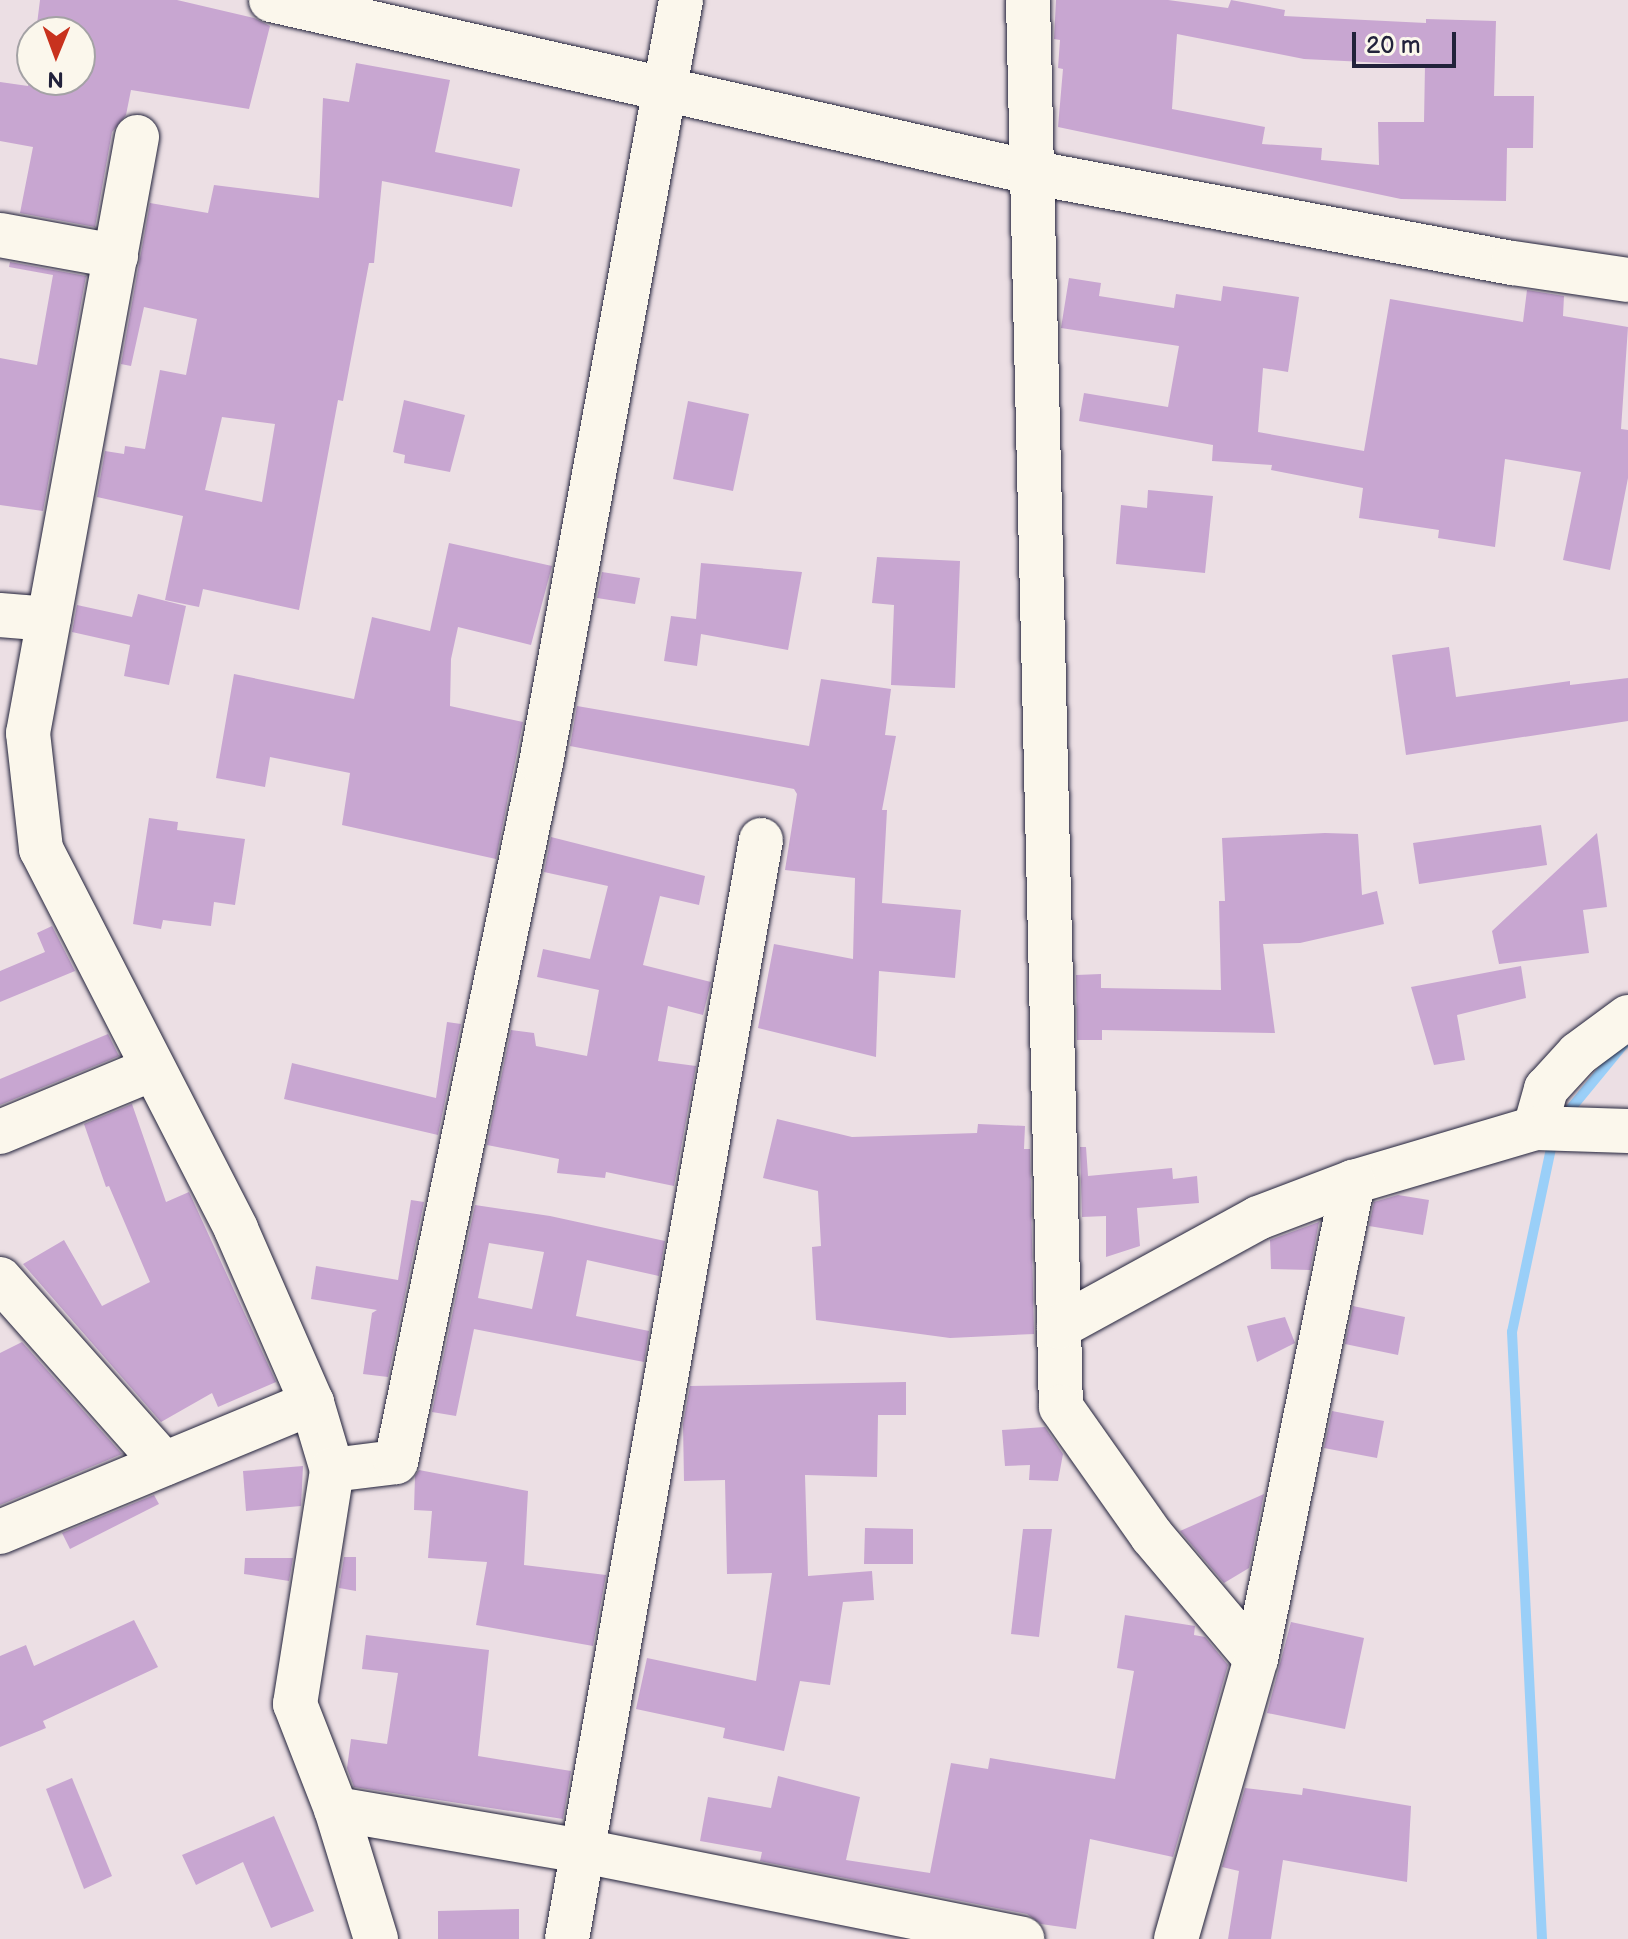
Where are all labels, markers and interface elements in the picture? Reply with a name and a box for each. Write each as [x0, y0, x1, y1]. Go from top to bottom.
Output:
north arrow [16, 16, 96, 96]
scale bar [1356, 16, 1460, 66]
text: 20 m [1366, 31, 1421, 60]
text: N [47, 65, 64, 92]

